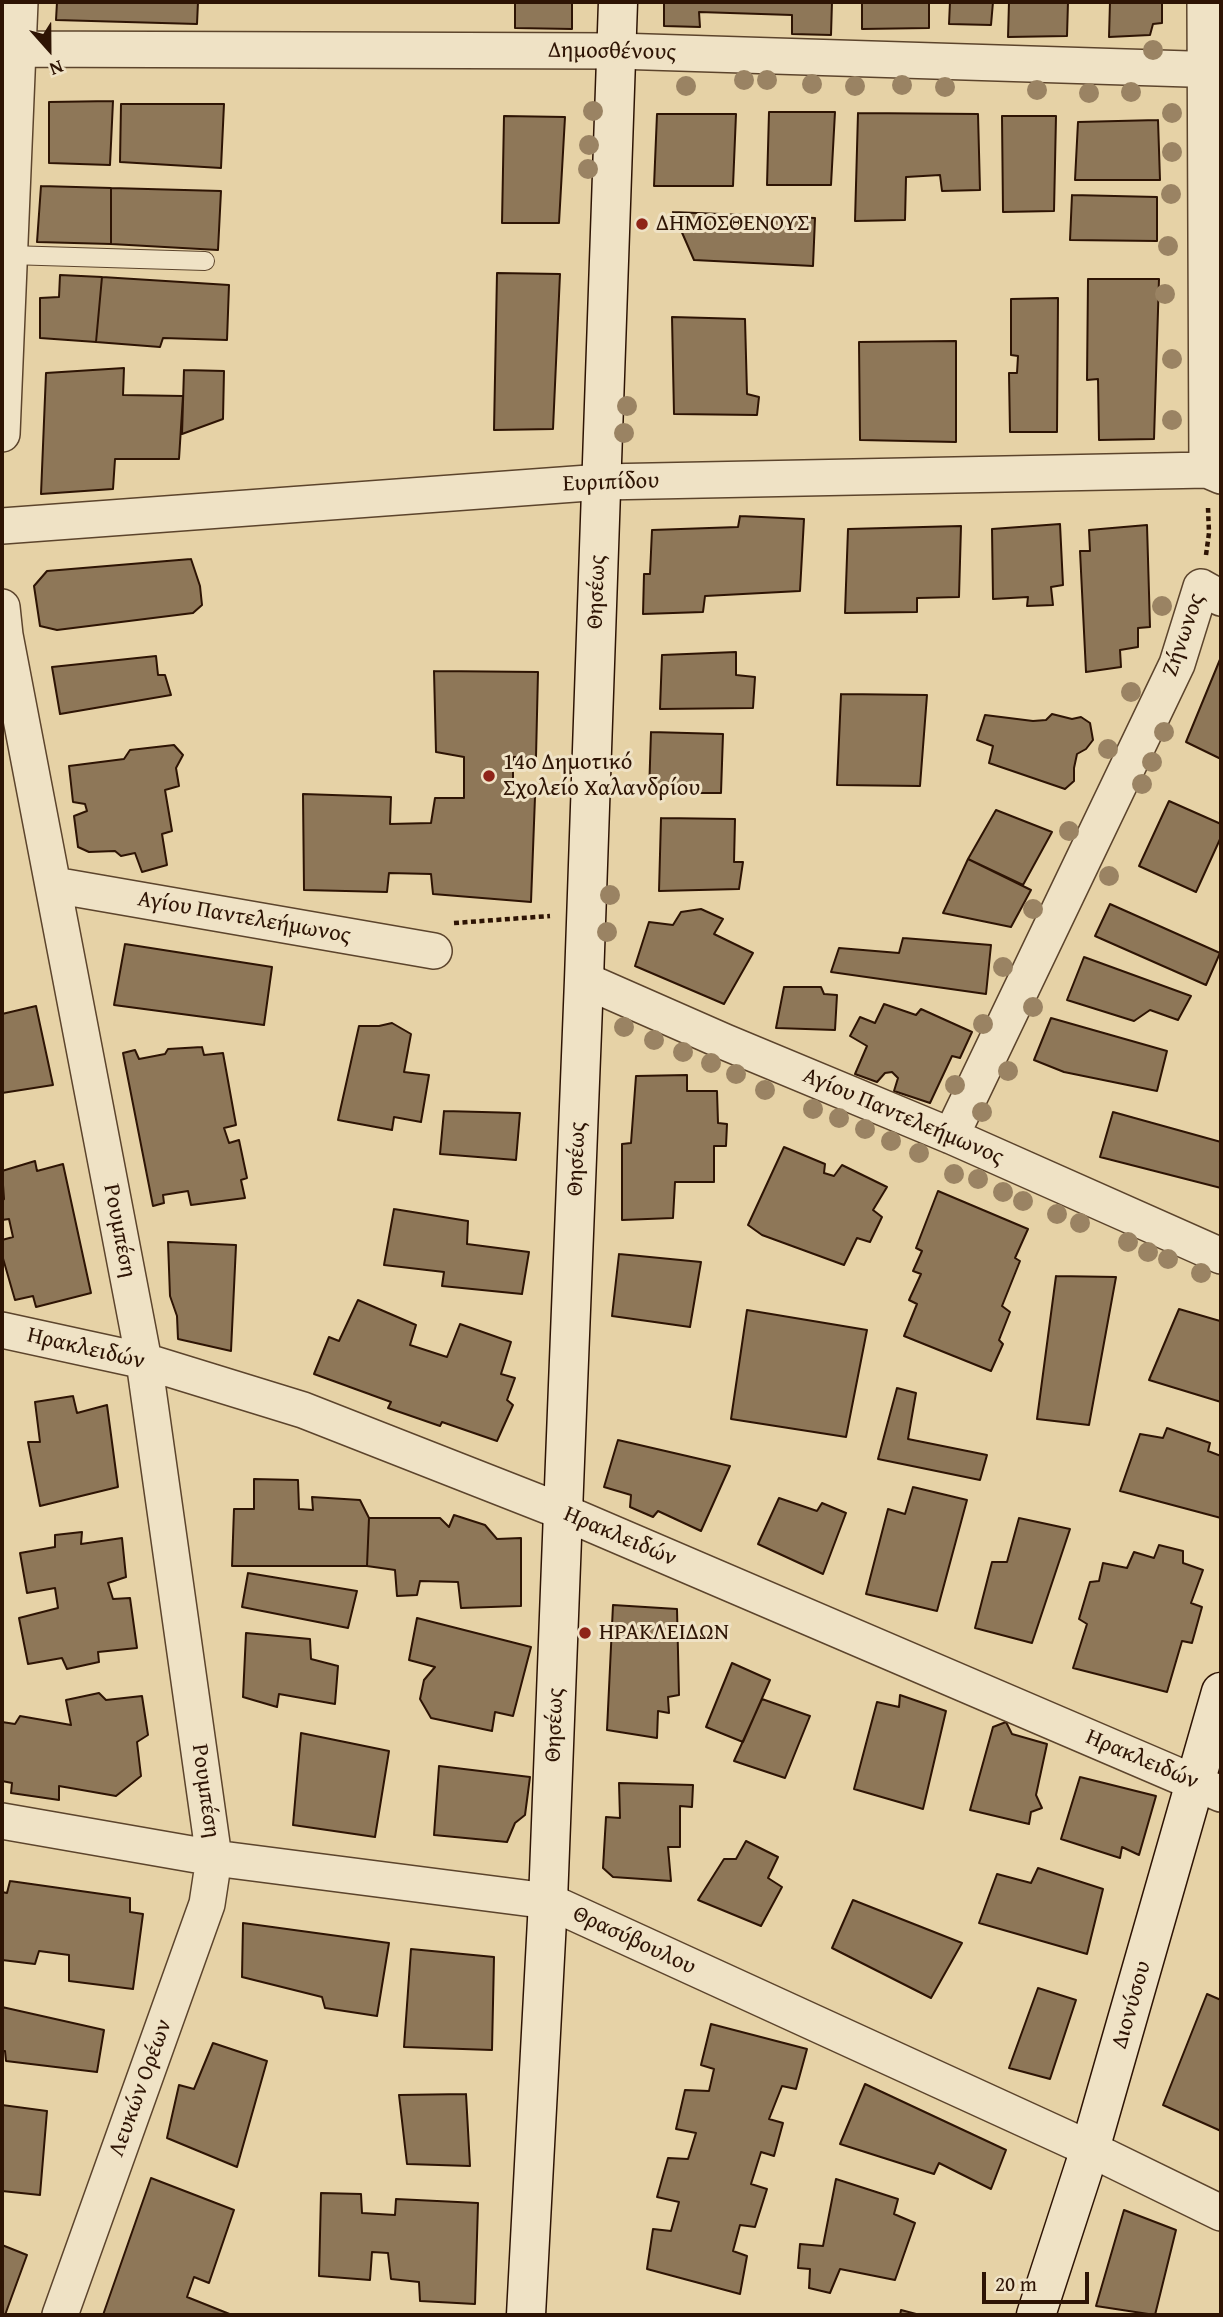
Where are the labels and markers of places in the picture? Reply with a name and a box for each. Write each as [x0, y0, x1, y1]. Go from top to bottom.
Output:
place label: ΔΗΜΟΣΘΕΝΟΥΣ [656, 210, 809, 238]
marker: ΔΗΜΟΣΘΕΝΟΥΣ [634, 216, 650, 232]
place label: 14ο Δημοτικό Σχολείο Χαλανδρίου [503, 749, 700, 803]
marker: 14ο Δημοτικό Σχολείο Χαλανδρίου [481, 768, 497, 784]
place label: ΗΡΑΚΛΕΙΔΩΝ [599, 1619, 729, 1647]
marker: ΗΡΑΚΛΕΙΔΩΝ [577, 1625, 593, 1641]

